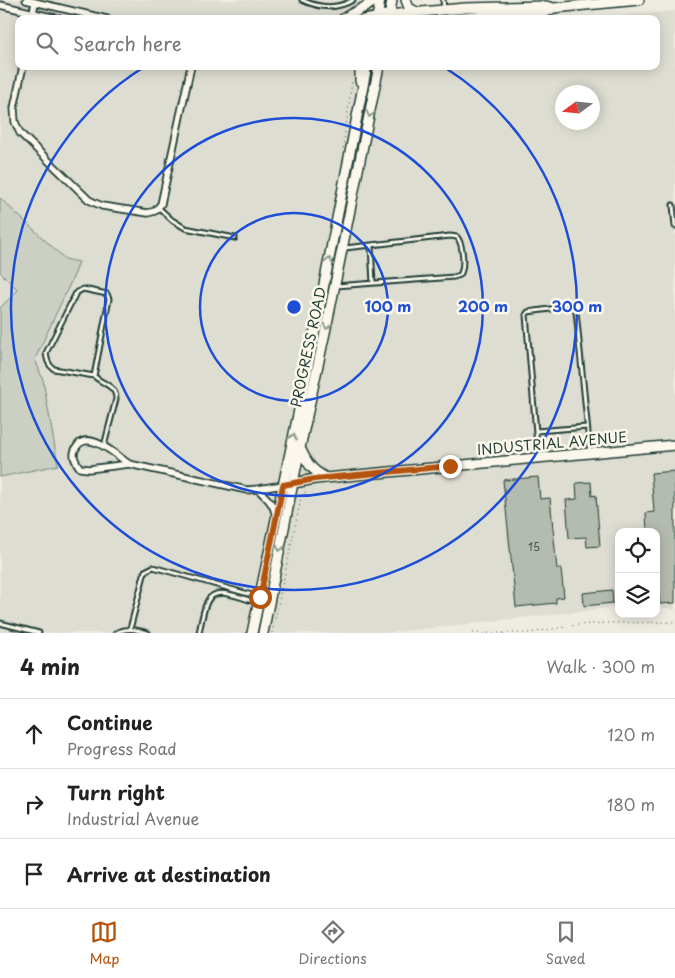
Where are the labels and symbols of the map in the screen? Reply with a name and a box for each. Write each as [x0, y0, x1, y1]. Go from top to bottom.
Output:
north arrow [555, 85, 600, 130]
one-way arrow [365, 110, 375, 118]
one-way arrow [323, 257, 334, 265]
street label: PROGRESS ROAD [285, 285, 331, 409]
text: 100 m [365, 294, 411, 317]
text: 200 m [458, 294, 508, 317]
text: 300 m [552, 294, 602, 317]
centre of rings [285, 298, 303, 316]
one-way arrow [322, 322, 333, 331]
street label: INDUSTRIAL AVENUE [476, 426, 628, 460]
one-way arrow [288, 433, 298, 442]
route end [439, 455, 462, 478]
house number: 15 [528, 538, 540, 555]
one-way arrow [276, 544, 286, 553]
route start [249, 586, 272, 609]

